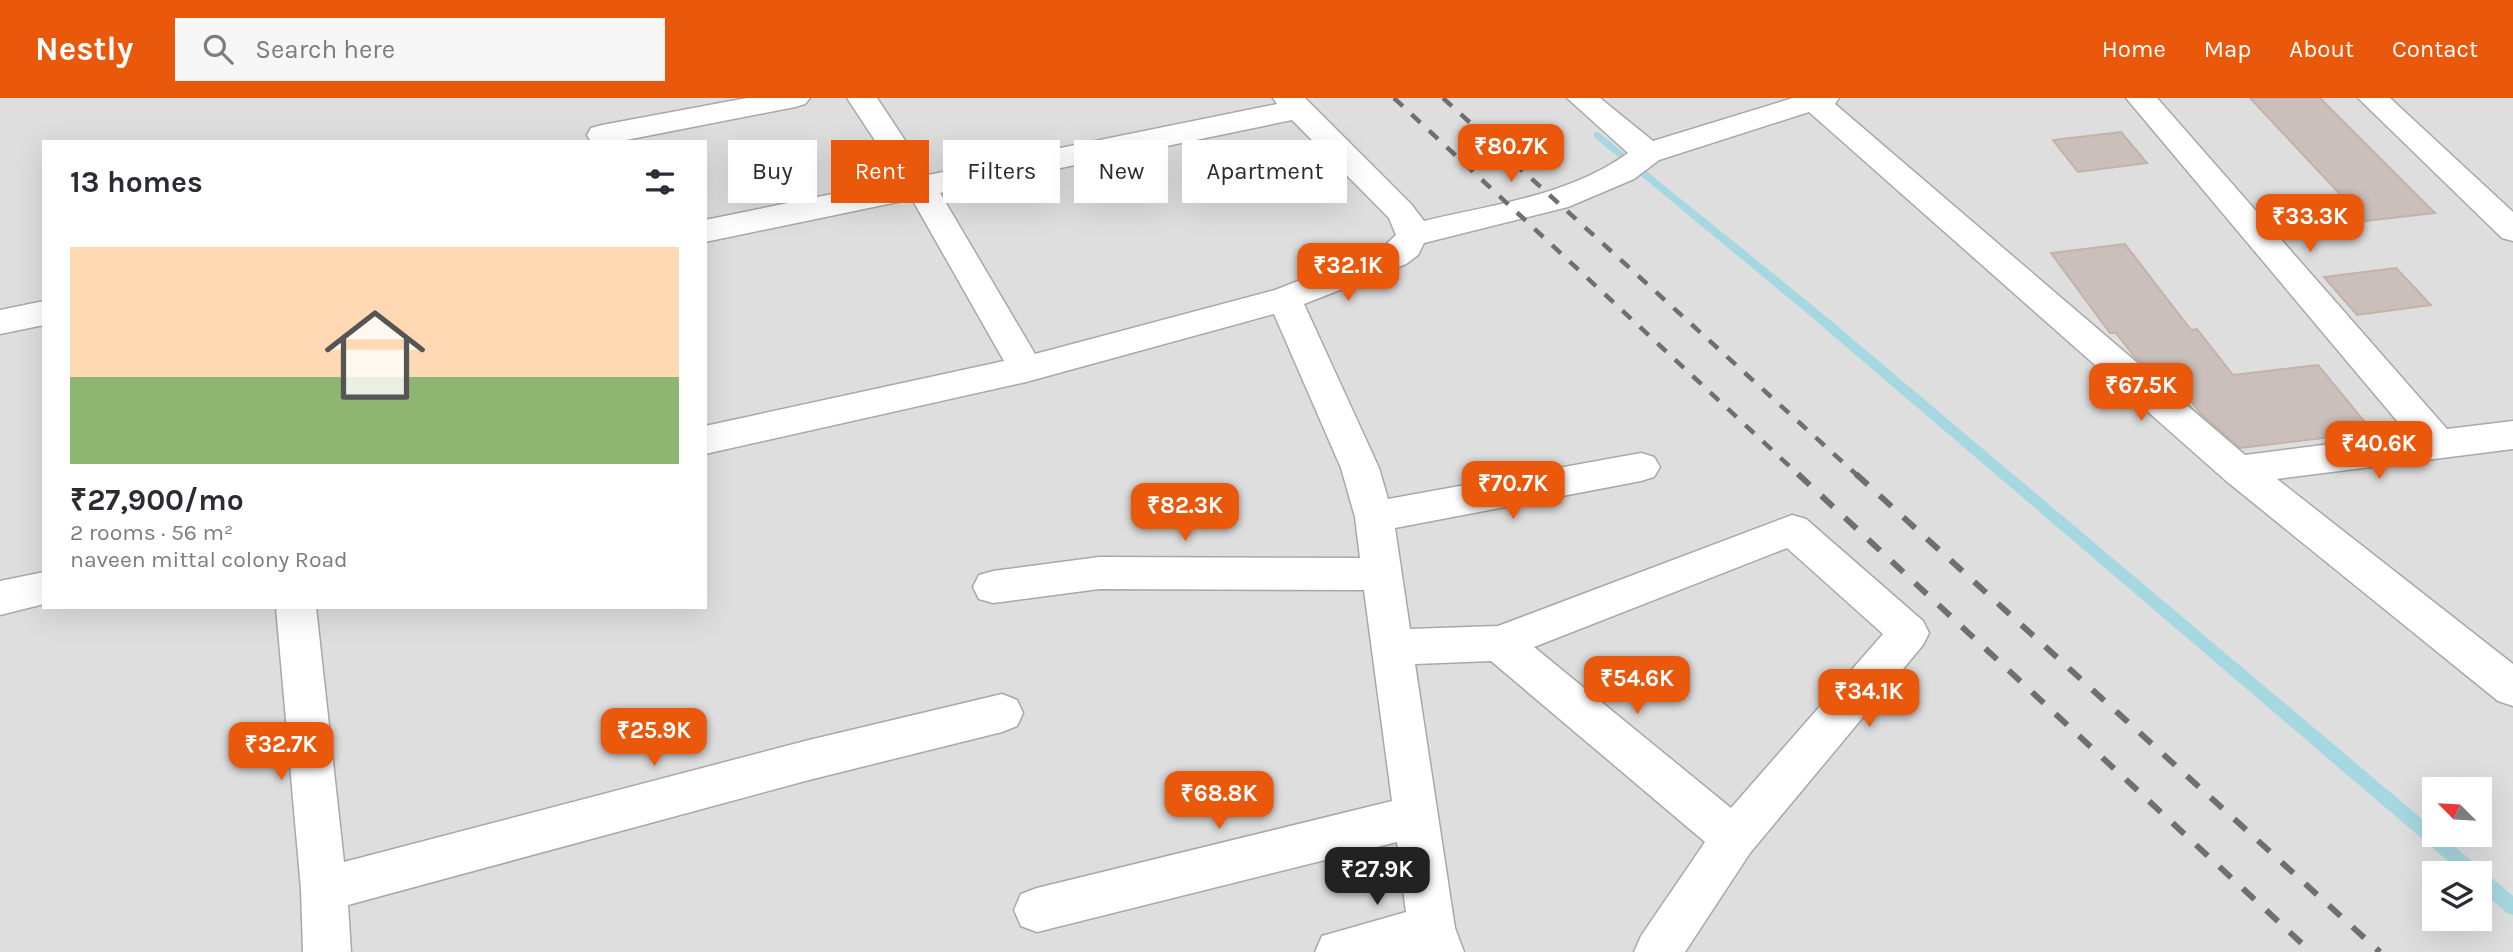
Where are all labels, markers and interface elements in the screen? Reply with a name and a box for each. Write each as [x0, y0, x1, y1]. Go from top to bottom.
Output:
search box [175, 18, 665, 81]
text: Nestly [35, 30, 133, 68]
icon: search [199, 30, 237, 68]
text: Search here [255, 34, 395, 65]
text: Home [2102, 35, 2166, 63]
text: Map [2204, 35, 2251, 63]
text: About [2289, 35, 2354, 63]
text: Contact [2392, 35, 2478, 63]
pin: ₹80.7K [1454, 125, 1568, 184]
text: ₹80.7K [1474, 133, 1548, 160]
chip: Buy [728, 140, 817, 203]
chip: Rent [831, 140, 929, 203]
chip: Filters [943, 140, 1060, 203]
chip: New [1074, 140, 1168, 203]
chip: Apartment [1182, 140, 1347, 203]
icon: filters [641, 163, 679, 201]
text: 13 homes [70, 164, 203, 200]
pin: ₹33.3K [2253, 194, 2367, 254]
text: ₹33.3K [2272, 203, 2348, 230]
pin: ₹32.1K [1291, 244, 1405, 303]
text: ₹32.1K [1313, 252, 1383, 279]
icon: home [312, 292, 438, 418]
pin: ₹67.5K [2084, 364, 2198, 423]
text: ₹67.5K [2105, 372, 2177, 399]
pin: ₹40.6K [2322, 422, 2436, 481]
text: ₹40.6K [2341, 430, 2417, 457]
pin: ₹70.7K [1456, 462, 1570, 521]
text: ₹70.7K [1478, 470, 1548, 497]
text: ₹27,900/mo [70, 482, 244, 518]
pin: ₹82.3K [1128, 484, 1242, 543]
text: ₹82.3K [1147, 492, 1223, 519]
text: 2 rooms · 56 m² [70, 519, 233, 546]
text: naveen mittal colony Road [70, 546, 348, 573]
pin: ₹54.6K [1580, 656, 1694, 716]
text: ₹54.6K [1600, 665, 1674, 692]
pin: ₹34.1K [1812, 670, 1926, 729]
text: ₹34.1K [1834, 678, 1904, 705]
pin: ₹25.9K [597, 708, 711, 768]
text: ₹25.9K [617, 717, 691, 744]
pin: ₹32.7K [224, 722, 338, 782]
text: ₹32.7K [245, 731, 317, 758]
pin: ₹68.8K [1162, 772, 1276, 831]
north arrow [2422, 777, 2492, 847]
map controls [2422, 777, 2492, 931]
text: ₹68.8K [1181, 780, 1257, 807]
pin: ₹27.9K [1320, 848, 1434, 907]
text: ₹27.9K [1341, 856, 1413, 883]
button: layers [2422, 861, 2492, 931]

